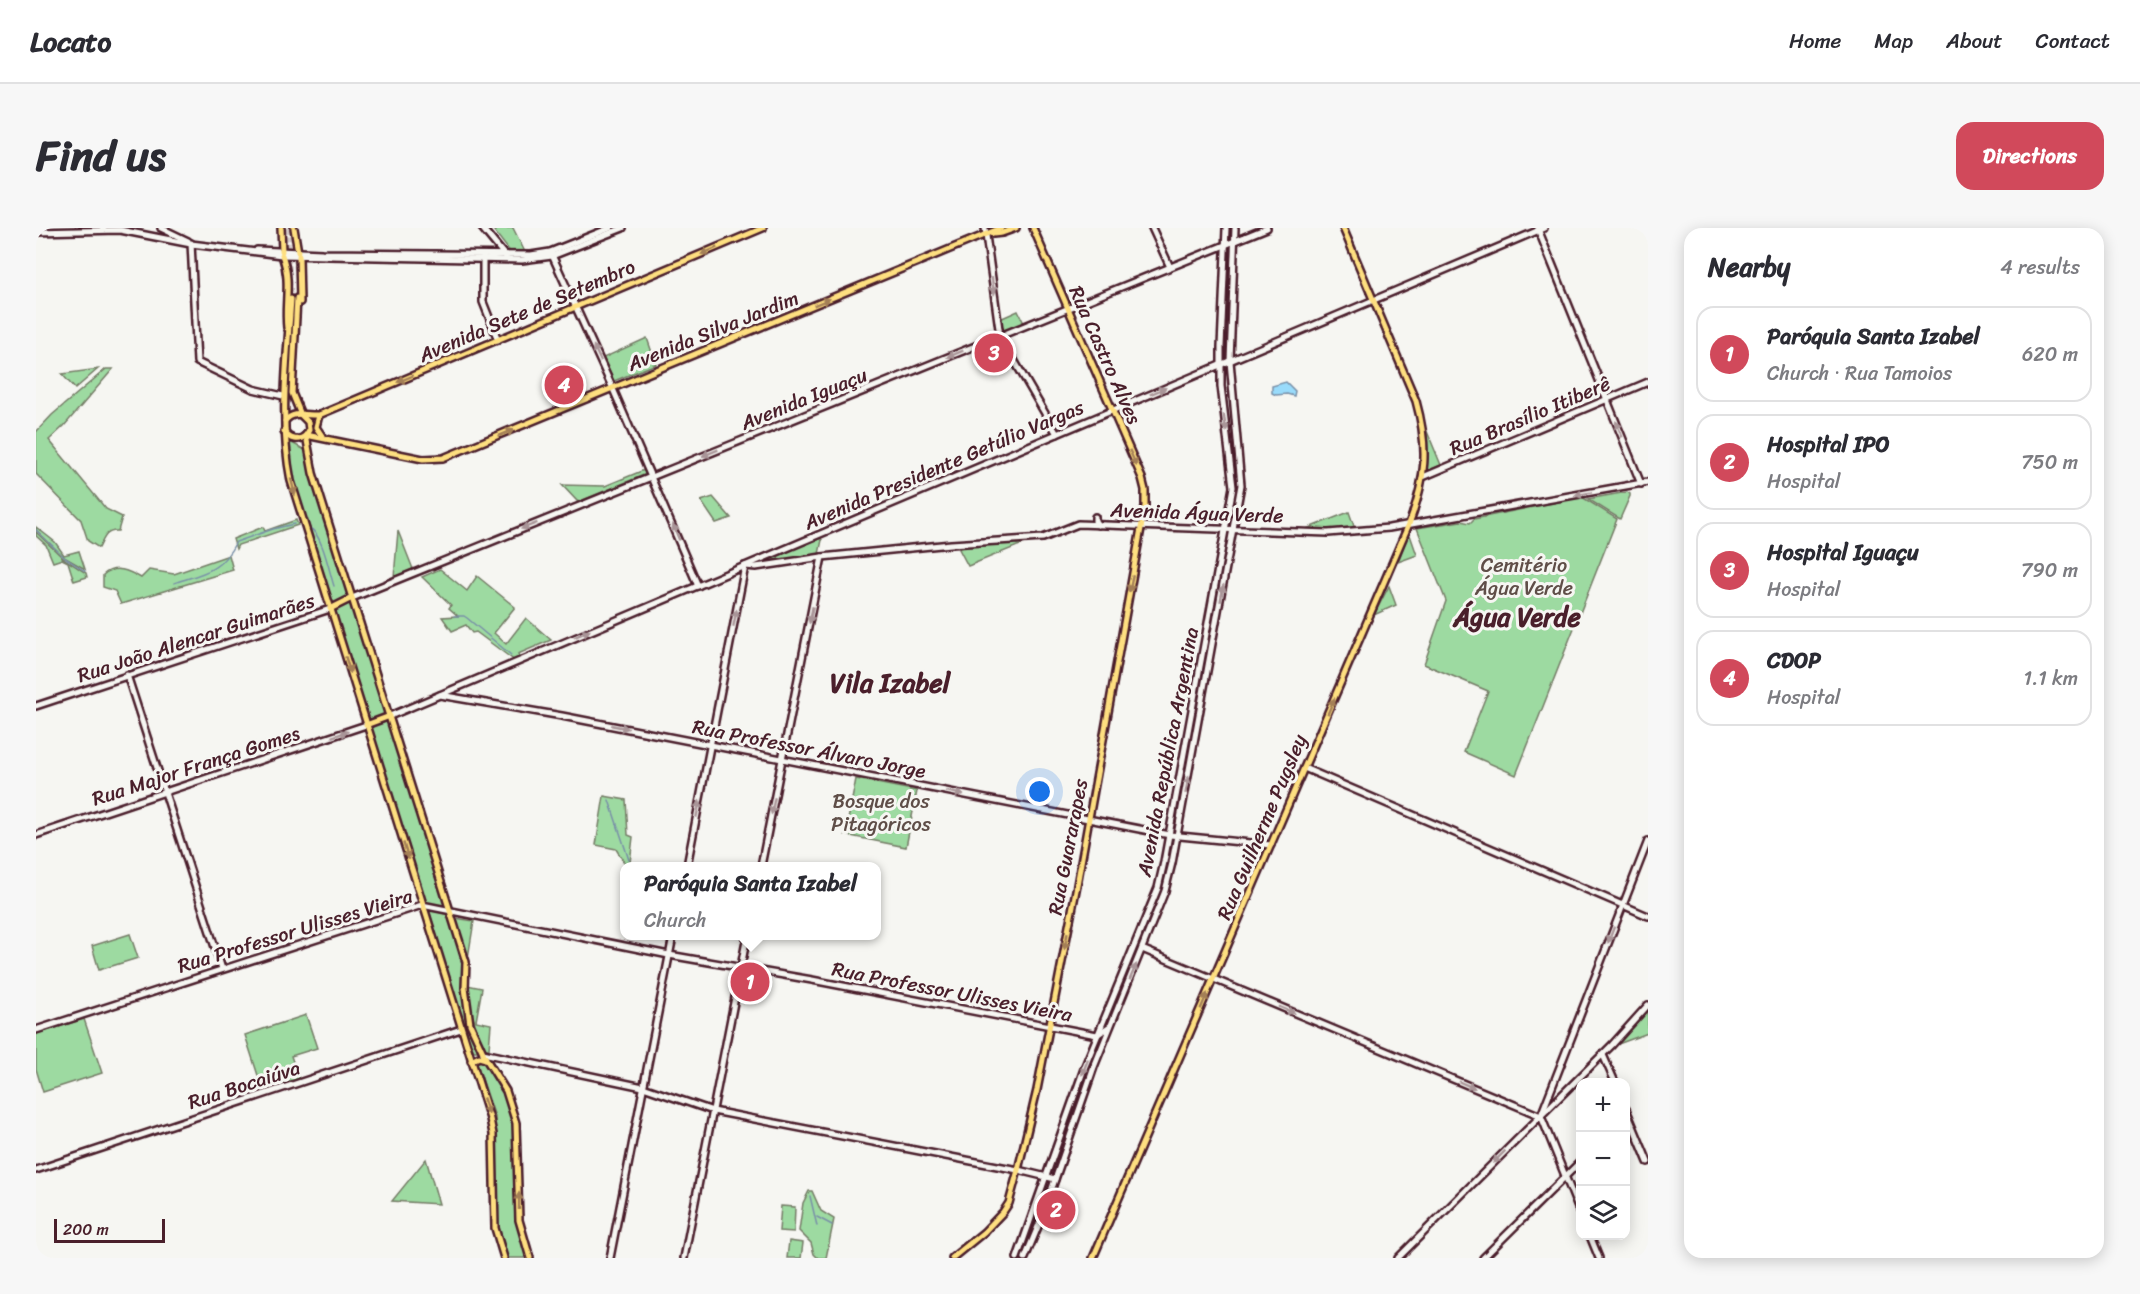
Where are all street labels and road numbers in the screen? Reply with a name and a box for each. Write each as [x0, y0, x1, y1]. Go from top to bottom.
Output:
street label: Avenida Sete de Setembro [412, 249, 641, 373]
street label: Rua Castro Alves [1059, 280, 1152, 431]
street label: Avenida Silva Jardim [621, 281, 804, 382]
street label: Avenida Iguaçu [734, 358, 873, 441]
street label: Rua Brasílio Itiberê [1444, 366, 1616, 466]
street label: Avenida Presidente Getúlio Vargas [797, 390, 1090, 540]
street label: Avenida Água Verde [1109, 492, 1284, 534]
street label: Rua João Alencar Guimarães [73, 583, 320, 693]
street label: Avenida República Argentina [1126, 624, 1209, 881]
street label: Rua Professor Álvaro Jorge [689, 709, 929, 789]
street label: Rua Major França Gomes [87, 716, 305, 816]
street label: Rua Guilherme Pugsley [1207, 728, 1317, 926]
street label: Rua Guararapes [1038, 775, 1098, 918]
street label: Rua Professor Ulisses Vieira [173, 878, 418, 983]
street label: Rua Professor Ulisses Vieira [829, 952, 1076, 1033]
street label: Rua Bocaiúva [183, 1050, 305, 1120]

